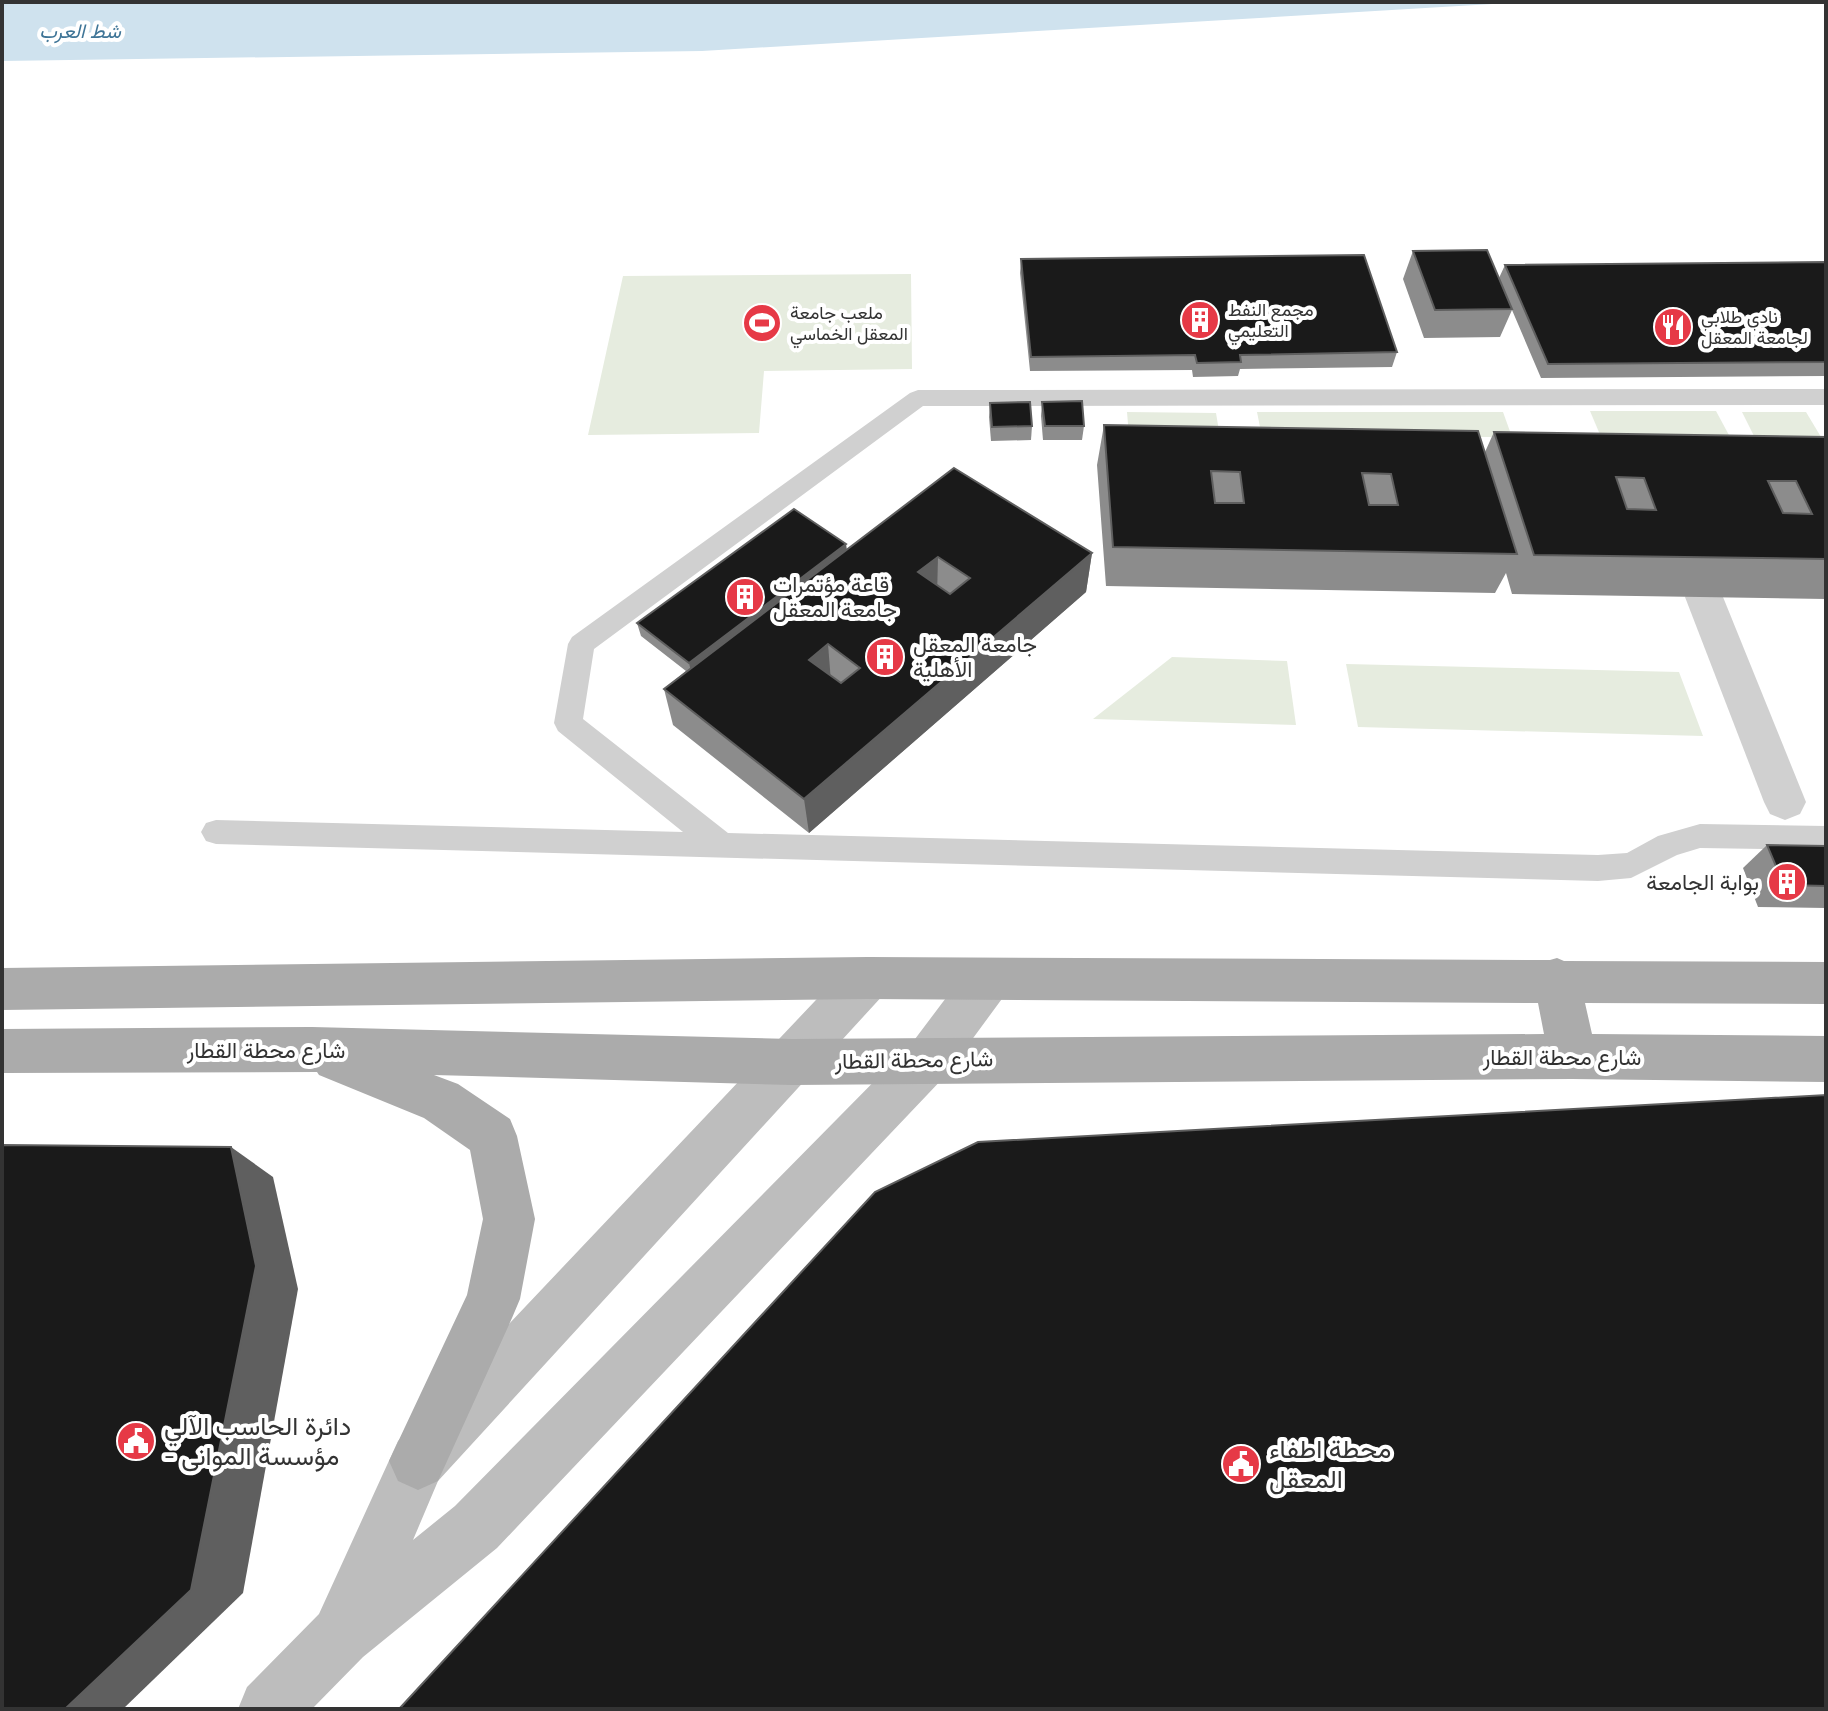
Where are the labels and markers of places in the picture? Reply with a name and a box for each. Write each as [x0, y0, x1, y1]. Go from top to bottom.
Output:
building icon: مجمع النفط التعليمي [1179, 299, 1221, 341]
place label: مجمع النفط التعليمي [1228, 299, 1314, 346]
sports icon: ملعب جامعة المعقل الخماسي [741, 302, 783, 344]
place label: ملعب جامعة المعقل الخماسي [790, 302, 908, 349]
restaurant icon: نادي طلابي لجامعة المعقل [1652, 306, 1694, 348]
place label: نادي طلابي لجامعة المعقل [1701, 306, 1808, 349]
place label: قاعة مؤتمرات جامعة المعقل [773, 571, 897, 623]
building icon: قاعة مؤتمرات جامعة المعقل [724, 576, 766, 618]
place label: جامعة المعقل الأهلية [913, 631, 1037, 683]
building icon: جامعة المعقل الأهلية [864, 636, 906, 678]
building icon: بوابة الجامعة [1766, 861, 1808, 903]
place label: بوابة الجامعة [1646, 869, 1759, 896]
place label: دائرة الحاسب الآلي - مؤسسة الموانى [164, 1410, 351, 1472]
public building icon: دائرة الحاسب الآلي - مؤسسة الموانى [115, 1420, 157, 1462]
place label: محطة اطفاء المعقل [1269, 1433, 1391, 1495]
public building icon: محطة اطفاء المعقل [1220, 1443, 1262, 1485]

